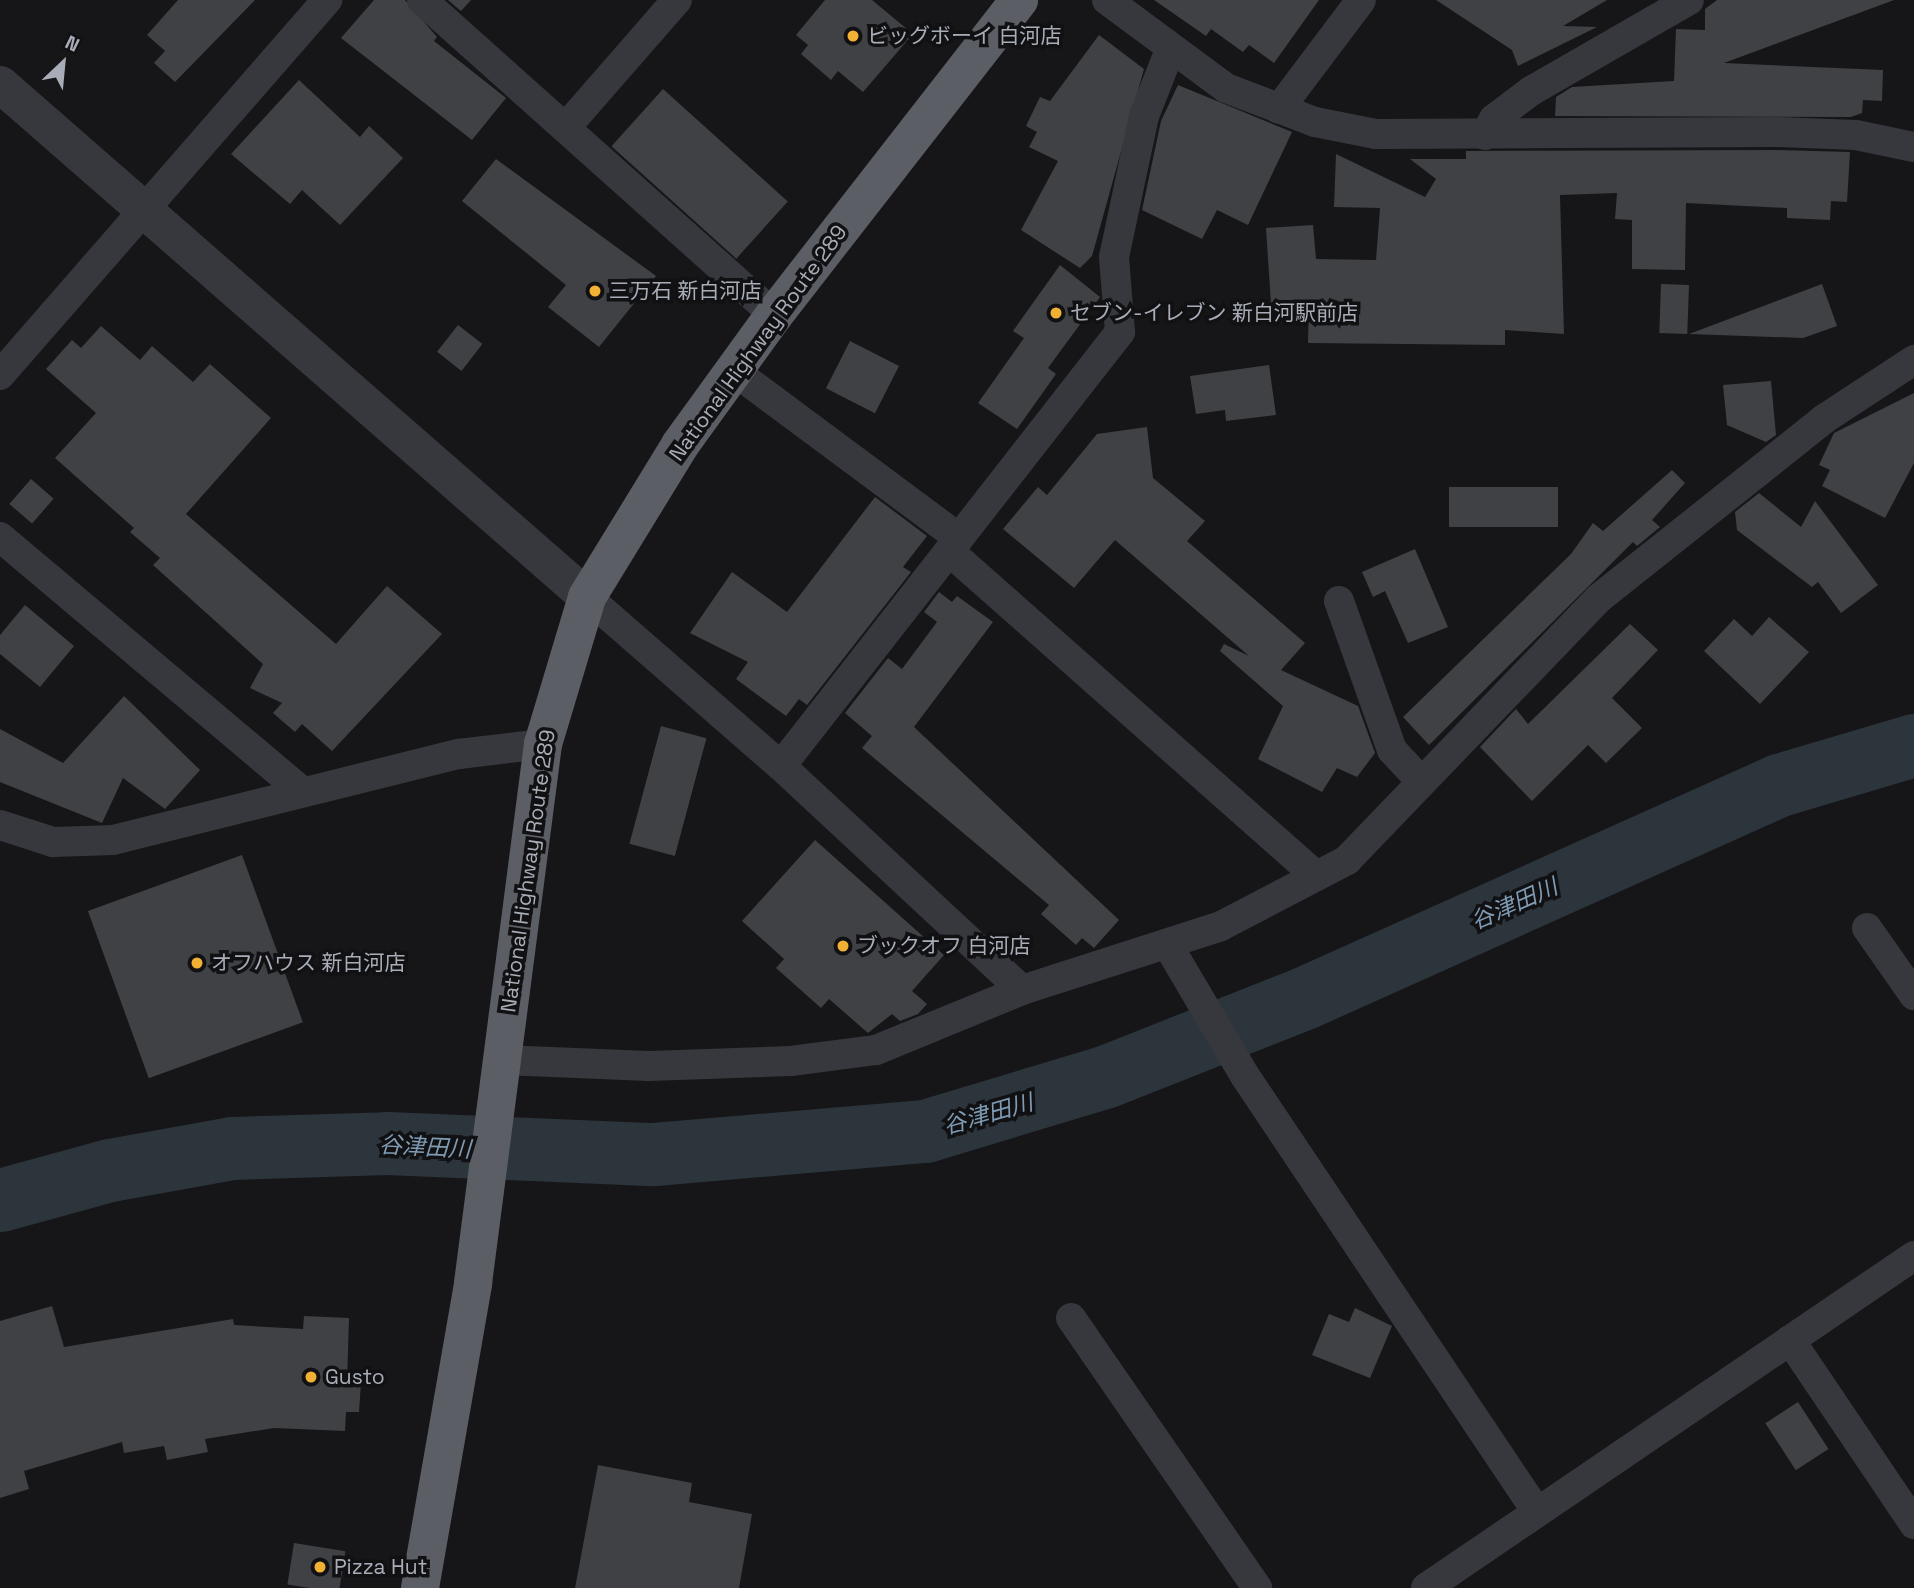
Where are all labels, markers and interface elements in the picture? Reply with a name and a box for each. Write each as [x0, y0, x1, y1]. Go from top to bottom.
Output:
place label: ビッグボーイ 白河店 [867, 23, 1061, 49]
north arrow [28, 28, 98, 98]
marker: ビッグボーイ 白河店 [845, 28, 861, 44]
text: N [61, 30, 84, 58]
street label: National Highway Route 289 [664, 220, 852, 466]
place label: 三万石 新白河店 [609, 278, 761, 304]
marker: 三万石 新白河店 [587, 283, 603, 299]
place label: セブン‐イレブン 新白河駅前店 [1070, 300, 1358, 326]
marker: セブン‐イレブン 新白河駅前店 [1048, 305, 1064, 321]
street label: National Highway Route 289 [496, 728, 560, 1014]
water label: 谷津田川 [1466, 873, 1562, 935]
place label: ブックオフ 白河店 [857, 933, 1030, 959]
marker: ブックオフ 白河店 [835, 938, 851, 954]
place label: オフハウス 新白河店 [211, 950, 405, 976]
marker: オフハウス 新白河店 [189, 955, 205, 971]
water label: 谷津田川 [940, 1088, 1036, 1140]
water label: 谷津田川 [378, 1131, 472, 1163]
place label: Gusto [325, 1364, 385, 1390]
marker: Gusto [303, 1369, 319, 1385]
place label: Pizza Hut [334, 1554, 427, 1580]
marker: Pizza Hut [312, 1559, 328, 1575]

